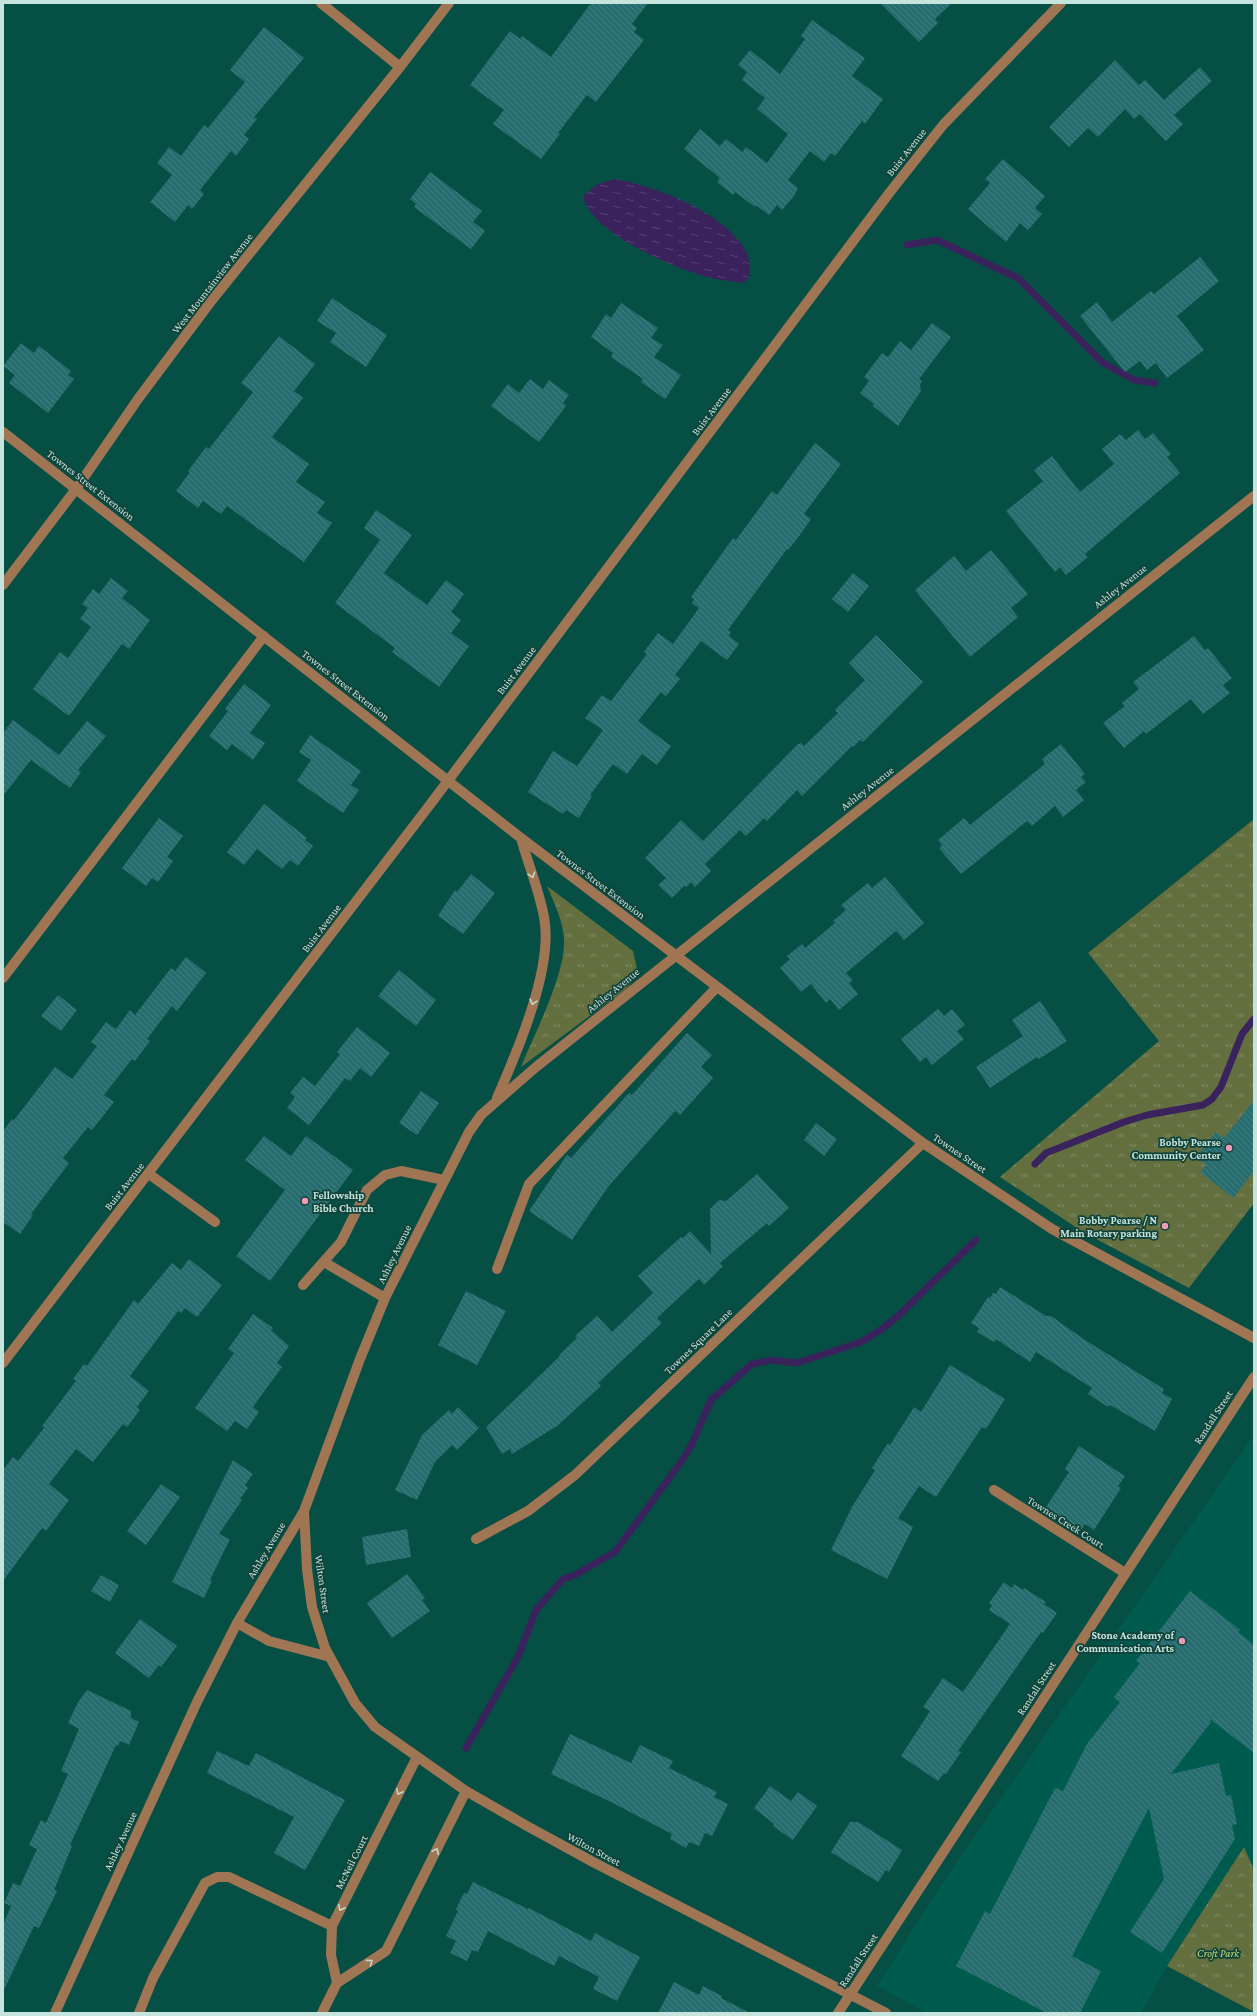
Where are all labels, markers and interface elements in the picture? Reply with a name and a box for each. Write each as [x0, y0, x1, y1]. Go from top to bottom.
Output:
street label: Buist Avenue [884, 126, 928, 178]
street label: West Mountainview Avenue [169, 230, 255, 335]
street label: Buist Avenue [689, 384, 733, 437]
street label: Townes Street Extension [45, 447, 137, 523]
street label: Ashley Avenue [1091, 562, 1150, 611]
street label: Buist Avenue [494, 643, 538, 696]
street label: Townes Street Extension [300, 647, 392, 723]
street label: Ashley Avenue [838, 764, 897, 813]
street label: Townes Street Extension [554, 847, 648, 921]
one-way arrow [527, 872, 536, 879]
street label: Buist Avenue [299, 901, 343, 954]
street label: Ashley Avenue [584, 965, 642, 1015]
one-way arrow [529, 998, 538, 1005]
street label: Townes Street [931, 1131, 989, 1176]
place label: Bobby Pearse Community Center [1132, 1136, 1222, 1161]
marker: Bobby Pearse Community Center [1224, 1143, 1234, 1153]
street label: Buist Avenue [102, 1160, 146, 1212]
place label: Fellowship Bible Church [313, 1189, 374, 1214]
marker: Fellowship Bible Church [300, 1196, 310, 1206]
place label: Bobby Pearse / N Main Rotary parking [1060, 1214, 1158, 1239]
marker: Bobby Pearse / N Main Rotary parking [1160, 1221, 1170, 1231]
street label: Ashley Avenue [375, 1223, 414, 1286]
street label: Townes Square Lane [662, 1305, 735, 1377]
street label: Randall Street [1191, 1388, 1235, 1446]
street label: Townes Creek Court [1025, 1493, 1107, 1551]
street label: Ashley Avenue [244, 1519, 288, 1581]
street label: Wilton Street [313, 1554, 333, 1614]
place label: Stone Academy of Communication Arts [1076, 1629, 1175, 1654]
marker: Stone Academy of Communication Arts [1177, 1636, 1187, 1646]
street label: Randall Street [1014, 1659, 1058, 1717]
one-way arrow [397, 1787, 404, 1795]
street label: Ashley Avenue [101, 1809, 140, 1873]
street label: Wilton Street [565, 1830, 623, 1868]
street label: McNeil Court [332, 1833, 370, 1891]
one-way arrow [431, 1848, 439, 1856]
one-way arrow [339, 1904, 346, 1911]
street label: Randall Street [836, 1931, 880, 1989]
park label: Croft Park [1197, 1947, 1240, 1960]
one-way arrow [366, 1960, 373, 1967]

